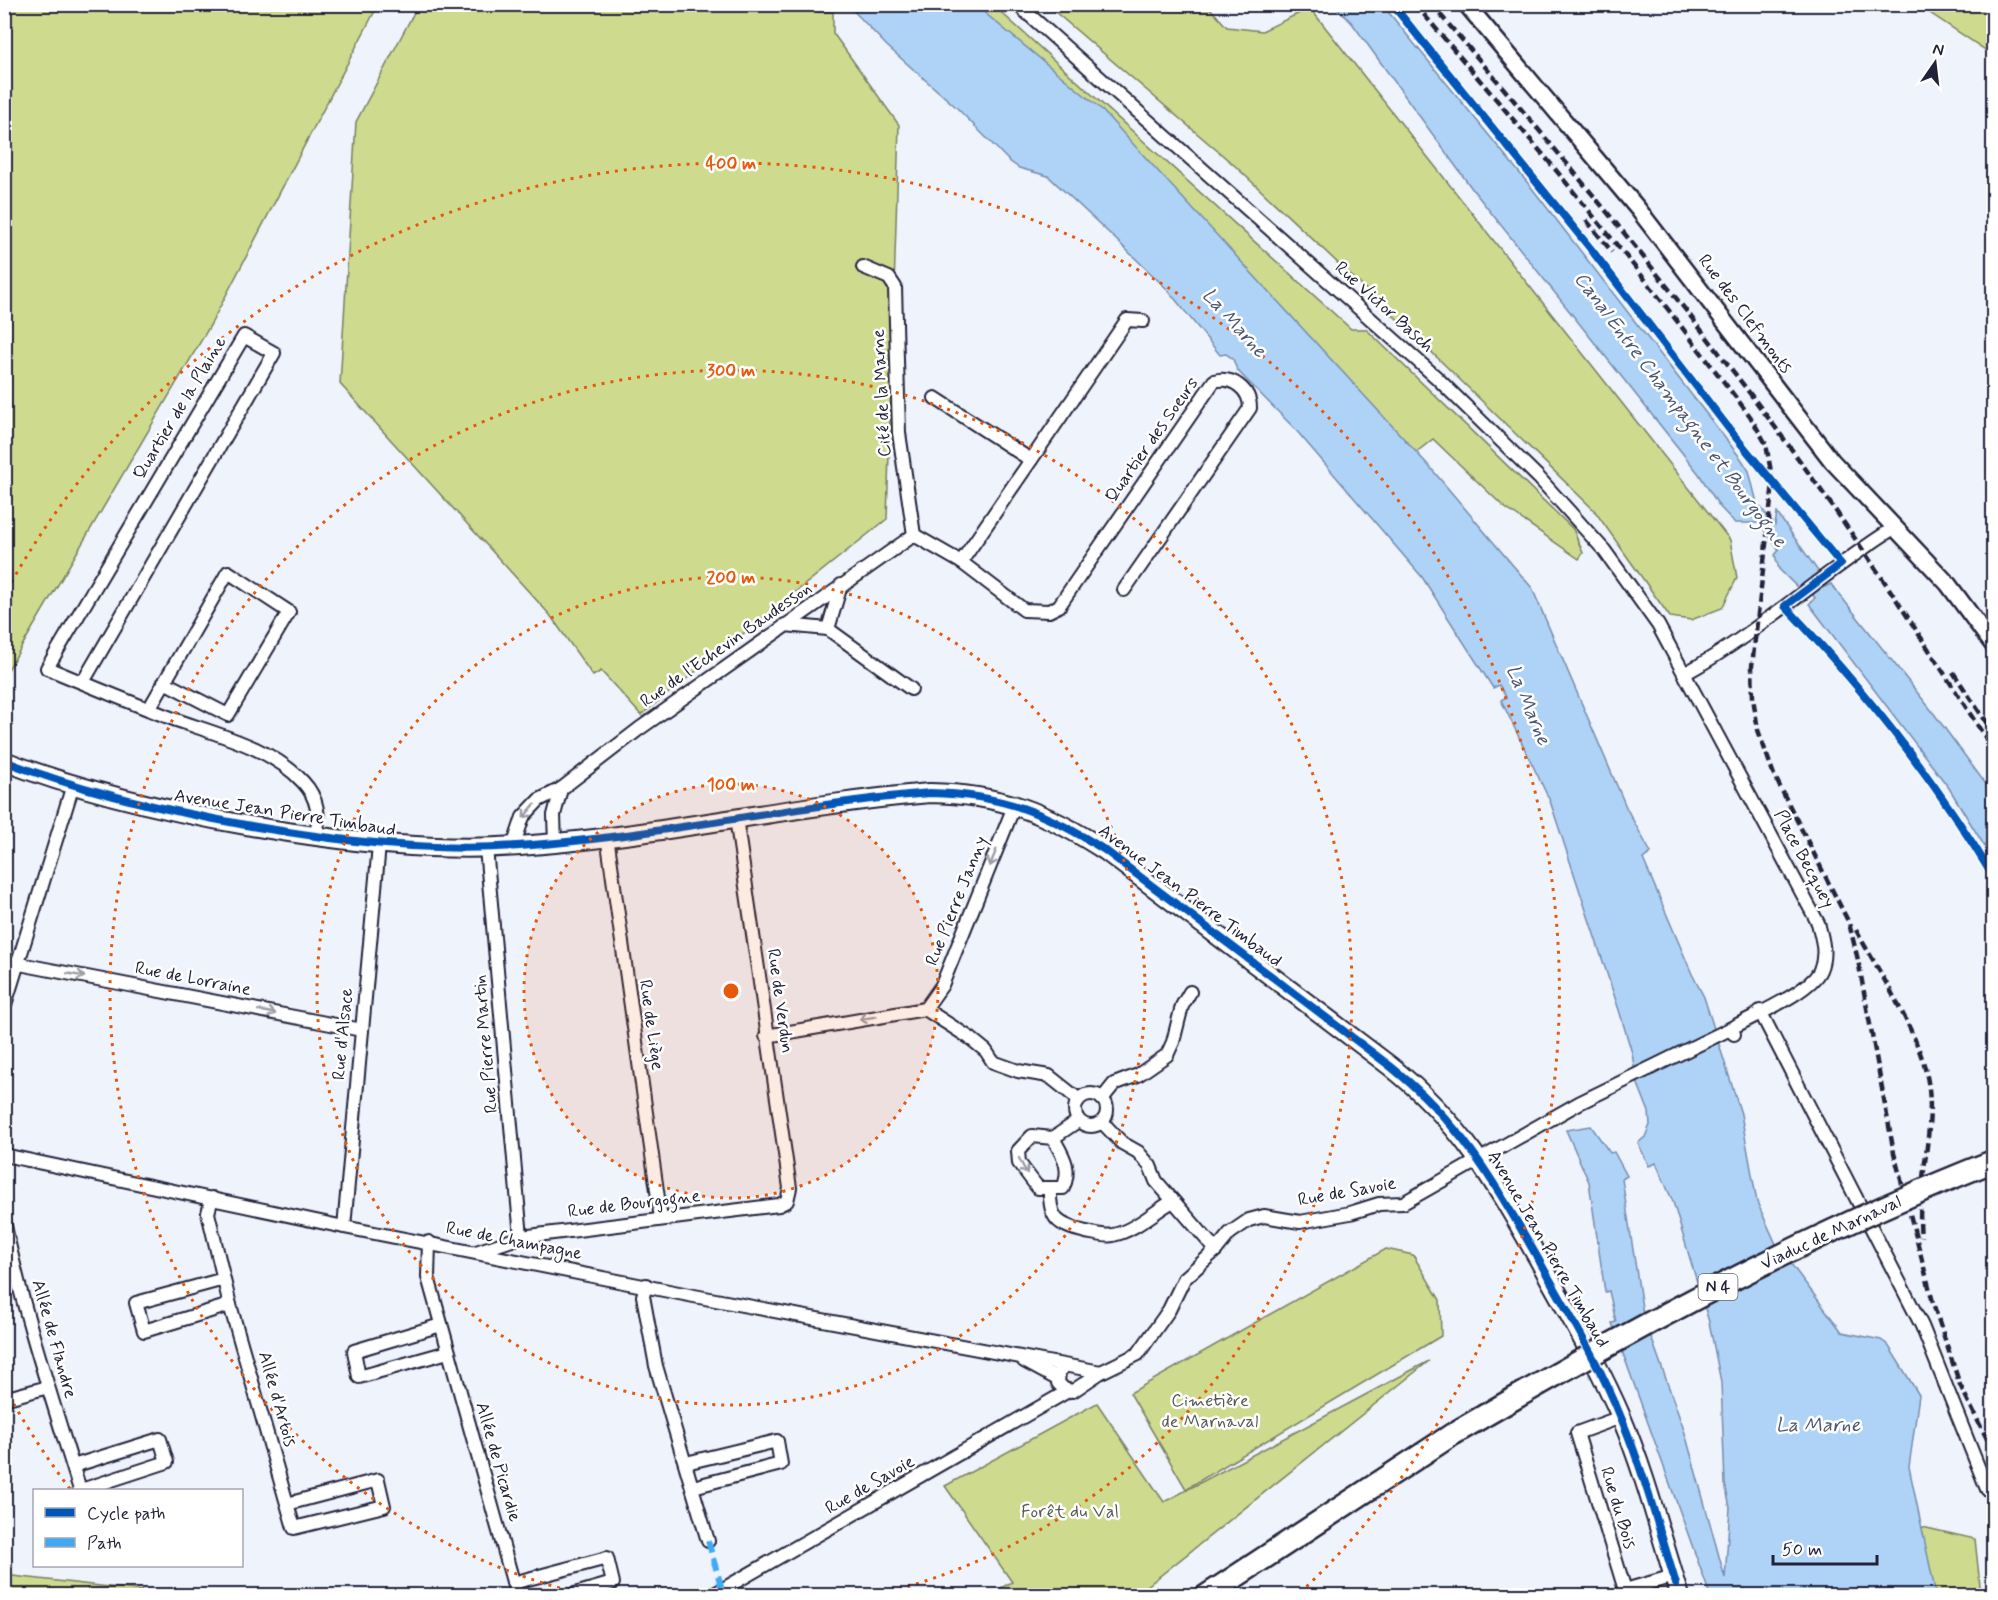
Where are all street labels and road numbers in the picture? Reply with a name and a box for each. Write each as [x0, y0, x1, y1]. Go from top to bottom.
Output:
street label: Rue des Clefmonts [1692, 250, 1798, 378]
street label: Rue Victor Basch [1329, 256, 1439, 358]
street label: Cité de la Marne [867, 328, 897, 458]
street label: Quartier de la Plaine [128, 332, 232, 484]
street label: Quartier des Soeurs [1100, 373, 1204, 507]
street label: Rue de l'Echevin Baudesson [635, 577, 817, 713]
street label: Avenue Jean Pierre Timbaud [172, 784, 398, 842]
street label: Place Becquey [1768, 806, 1840, 912]
street label: Avenue Jean Pierre Timbaud [1093, 819, 1287, 973]
street label: Rue Pierre Janny [920, 833, 994, 969]
street label: Rue de Verdun [761, 947, 799, 1055]
street label: Rue de Lorraine [133, 956, 253, 1002]
street label: Rue Pierre Martin [468, 974, 504, 1114]
street label: Rue de Liège [633, 978, 669, 1072]
street label: Rue d'Alsace [327, 987, 359, 1081]
street label: Avenue Jean Pierre Timbaud [1482, 1146, 1614, 1352]
street label: Rue de Savoie [1296, 1172, 1398, 1212]
street label: Rue de Bourgogne [566, 1184, 702, 1226]
street label: Viaduc de Marnaval [1757, 1190, 1905, 1276]
street label: Rue de Champagne [444, 1216, 584, 1267]
road number: N 4 [1698, 1274, 1738, 1300]
street label: Allée de Flandre [26, 1277, 82, 1401]
street label: Allée d'Artois [252, 1348, 302, 1450]
street label: Allée de Picardie [469, 1399, 527, 1525]
street label: Rue de Savoie [821, 1450, 919, 1520]
street label: Rue du Bois [1594, 1464, 1642, 1552]

